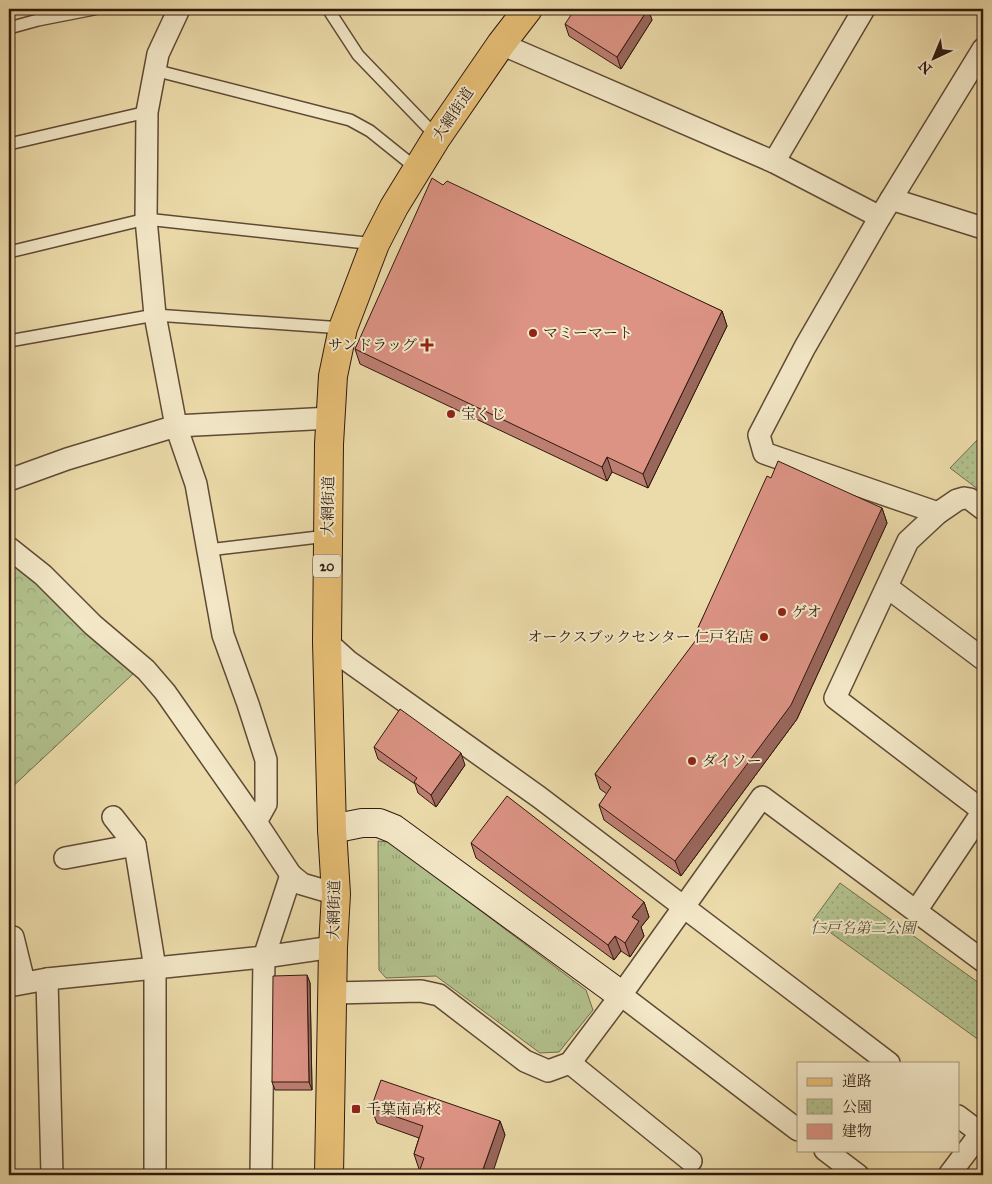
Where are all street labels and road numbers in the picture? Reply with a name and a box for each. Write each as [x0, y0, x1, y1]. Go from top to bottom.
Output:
street label: 大網街道 [429, 84, 477, 144]
street label: 大網街道 [318, 476, 338, 536]
road number: 20 [313, 554, 341, 578]
street label: 大網街道 [324, 880, 344, 940]

